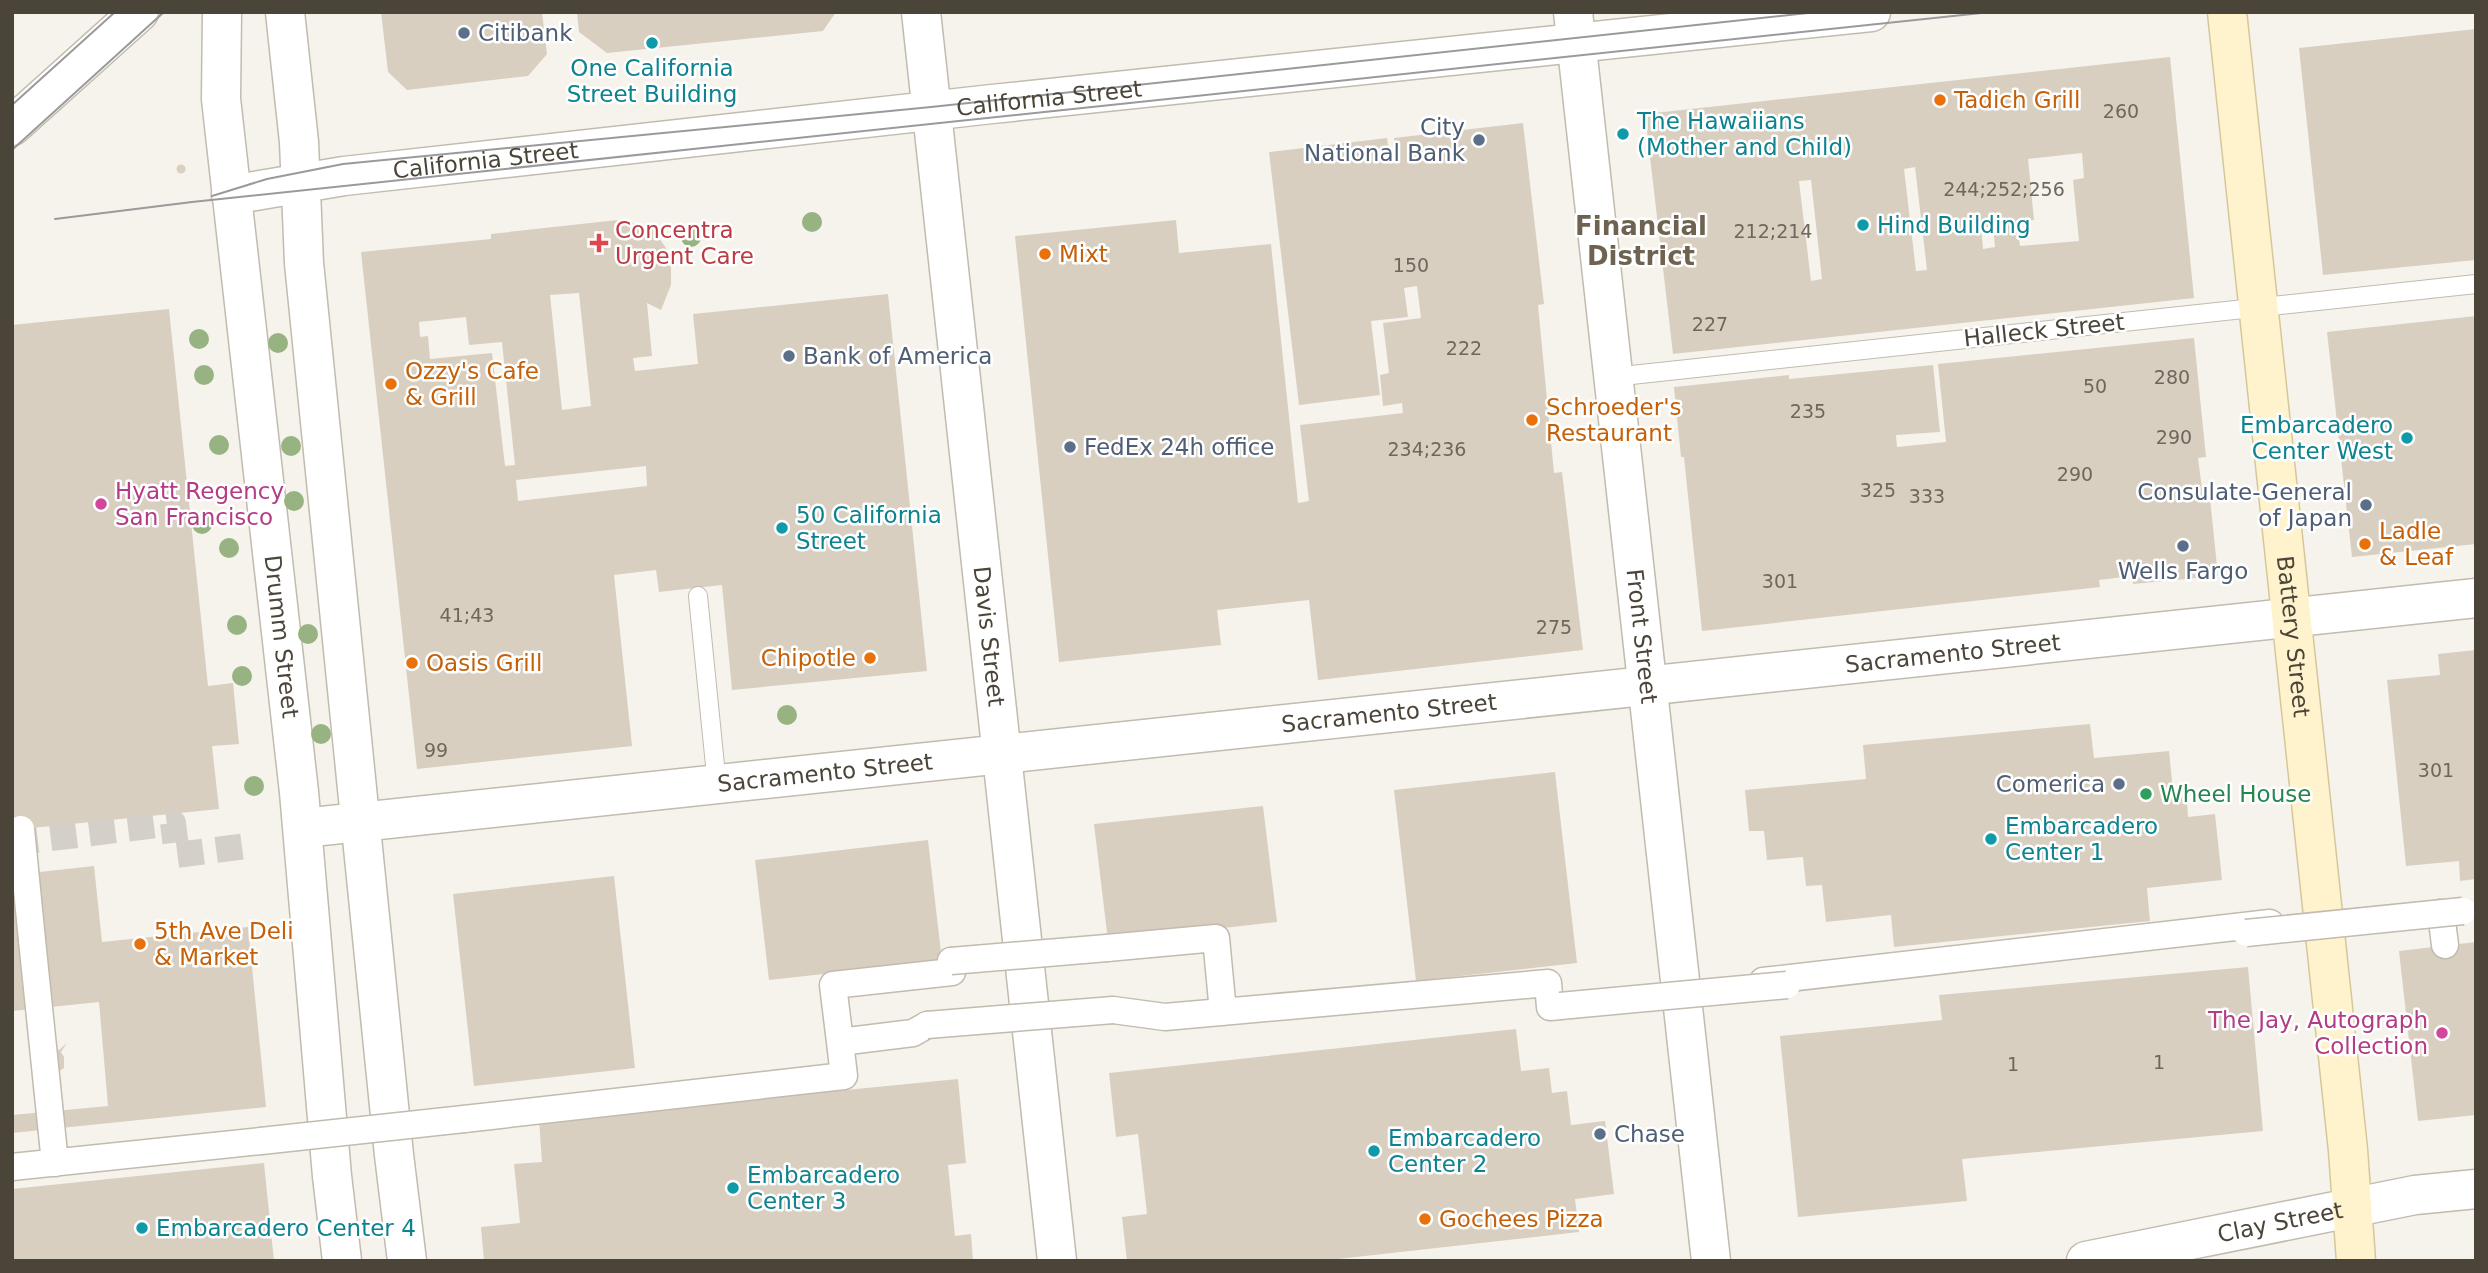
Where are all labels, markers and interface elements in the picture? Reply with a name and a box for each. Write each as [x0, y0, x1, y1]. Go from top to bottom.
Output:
place label: Citibank [478, 20, 573, 46]
marker: Citibank [456, 25, 472, 41]
marker: One California Street Building [644, 35, 660, 51]
place label: One California Street Building [567, 55, 737, 107]
street label: California Street [955, 75, 1143, 121]
place label: Tadich Grill [1953, 87, 2080, 113]
marker: Tadich Grill [1932, 92, 1948, 108]
house number: 260 [2103, 100, 2139, 122]
place label: The Hawaiians (Mother and Child) [1636, 108, 1852, 160]
place label: City National Bank [1304, 114, 1466, 166]
marker: The Hawaiians (Mother and Child) [1615, 126, 1631, 142]
marker: City National Bank [1471, 132, 1487, 148]
street label: California Street [391, 137, 580, 183]
house number: 244;252;256 [1943, 178, 2065, 200]
district label: Financial District [1575, 211, 1707, 271]
place label: Hind Building [1877, 212, 2030, 238]
place label: Concentra Urgent Care [615, 217, 754, 269]
marker: Hind Building [1855, 217, 1871, 233]
house number: 212;214 [1734, 220, 1812, 242]
marker: Concentra Urgent Care [589, 233, 609, 253]
place label: Mixt [1059, 241, 1108, 267]
marker: Mixt [1037, 246, 1053, 262]
house number: 150 [1393, 254, 1429, 276]
street label: Halleck Street [1962, 309, 2126, 351]
house number: 227 [1692, 313, 1728, 335]
house number: 222 [1446, 337, 1482, 359]
place label: Bank of America [803, 343, 992, 369]
marker: Bank of America [781, 348, 797, 364]
place label: Ozzy's Cafe & Grill [405, 358, 539, 410]
house number: 280 [2154, 366, 2190, 388]
house number: 50 [2083, 375, 2107, 397]
marker: Ozzy's Cafe & Grill [383, 376, 399, 392]
place label: Schroeder's Restaurant [1546, 394, 1682, 446]
house number: 235 [1790, 400, 1826, 422]
marker: Schroeder's Restaurant [1524, 412, 1540, 428]
place label: Embarcadero Center West [2240, 412, 2393, 464]
house number: 290 [2156, 426, 2192, 448]
marker: Embarcadero Center West [2399, 430, 2415, 446]
place label: FedEx 24h office [1084, 434, 1274, 460]
house number: 234;236 [1388, 438, 1466, 460]
marker: FedEx 24h office [1062, 439, 1078, 455]
house number: 290 [2057, 463, 2093, 485]
place label: Hyatt Regency San Francisco [115, 478, 284, 530]
house number: 325 [1860, 479, 1896, 501]
place label: Consulate-General of Japan [2137, 479, 2352, 531]
house number: 333 [1909, 485, 1945, 507]
marker: Hyatt Regency San Francisco [93, 496, 109, 512]
marker: Consulate-General of Japan [2358, 497, 2374, 513]
place label: 50 California Street [796, 502, 942, 554]
place label: Ladle & Leaf [2379, 518, 2454, 570]
marker: 50 California Street [774, 520, 790, 536]
marker: Ladle & Leaf [2357, 536, 2373, 552]
marker: Wells Fargo [2175, 538, 2191, 554]
street label: Drumm Street [259, 554, 304, 719]
street label: Battery Street [2272, 554, 2315, 719]
place label: Wells Fargo [2118, 558, 2248, 584]
street label: Davis Street [968, 565, 1010, 708]
street label: Front Street [1622, 567, 1662, 705]
house number: 301 [1762, 570, 1798, 592]
house number: 41;43 [440, 604, 494, 626]
house number: 275 [1536, 616, 1572, 638]
street label: Sacramento Street [1844, 629, 2062, 678]
place label: Chipotle [761, 645, 856, 671]
place label: Oasis Grill [426, 650, 542, 676]
marker: Chipotle [862, 650, 878, 666]
marker: Oasis Grill [404, 655, 420, 671]
street label: Sacramento Street [1280, 689, 1498, 737]
house number: 99 [424, 739, 448, 761]
street label: Sacramento Street [716, 748, 934, 797]
house number: 301 [2418, 759, 2454, 781]
place label: Comerica [1996, 771, 2105, 797]
marker: Comerica [2111, 776, 2127, 792]
place label: Wheel House [2160, 781, 2311, 807]
marker: Wheel House [2138, 786, 2154, 802]
place label: Embarcadero Center 1 [2005, 813, 2158, 865]
marker: Embarcadero Center 1 [1983, 831, 1999, 847]
place label: 5th Ave Deli & Market [154, 918, 294, 970]
marker: 5th Ave Deli & Market [132, 936, 148, 952]
place label: The Jay, Autograph Collection [2207, 1007, 2428, 1059]
marker: The Jay, Autograph Collection [2434, 1025, 2450, 1041]
house number: 1 [2153, 1051, 2165, 1073]
house number: 1 [2007, 1053, 2019, 1075]
place label: Chase [1614, 1121, 1685, 1147]
place label: Embarcadero Center 2 [1388, 1125, 1541, 1177]
marker: Chase [1592, 1126, 1608, 1142]
marker: Embarcadero Center 2 [1366, 1143, 1382, 1159]
place label: Embarcadero Center 3 [747, 1162, 900, 1214]
marker: Embarcadero Center 3 [725, 1180, 741, 1196]
street label: Clay Street [2215, 1197, 2345, 1247]
place label: Gochees Pizza [1439, 1206, 1604, 1232]
marker: Gochees Pizza [1417, 1211, 1433, 1227]
place label: Embarcadero Center 4 [156, 1215, 416, 1241]
marker: Embarcadero Center 4 [134, 1220, 150, 1236]

